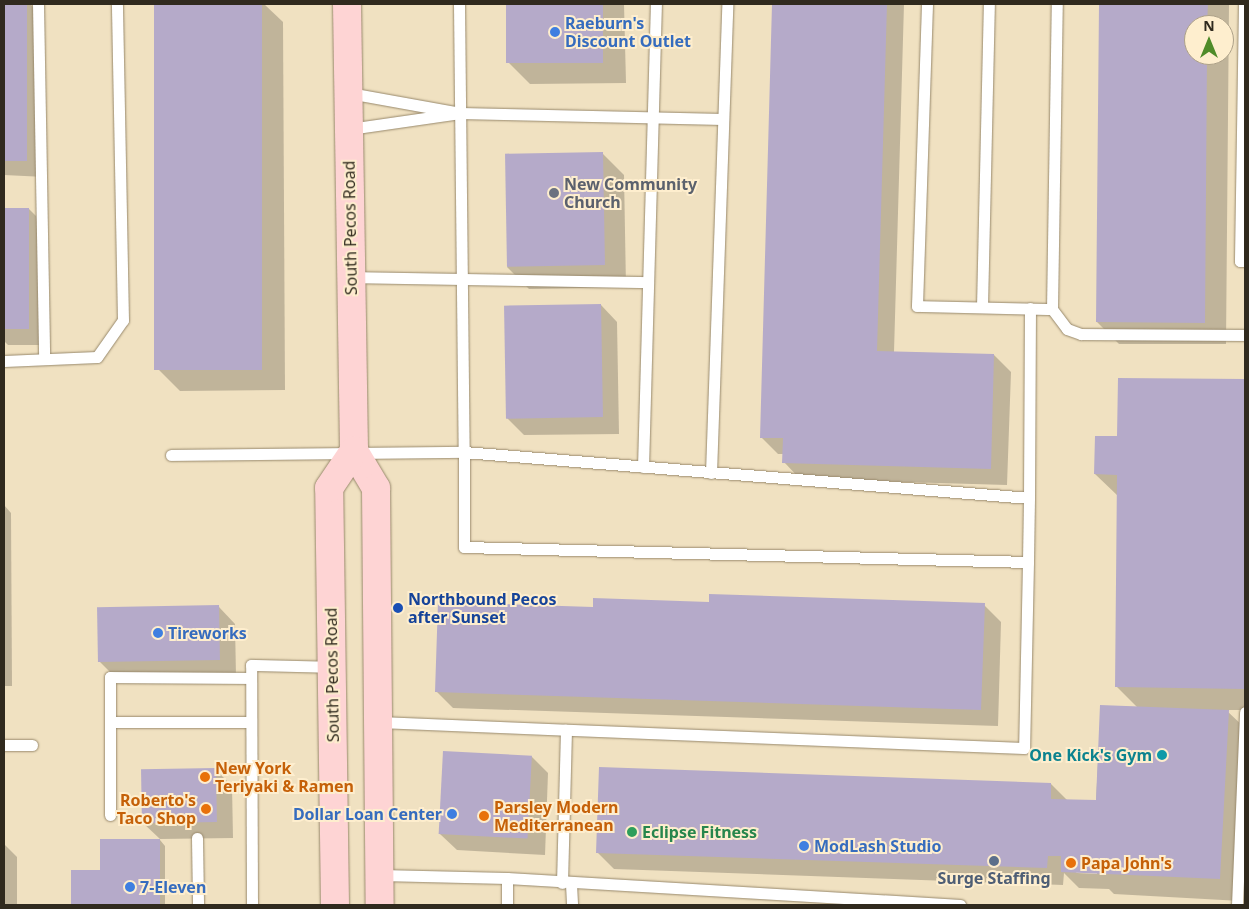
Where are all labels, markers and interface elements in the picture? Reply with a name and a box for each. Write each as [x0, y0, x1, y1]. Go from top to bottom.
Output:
place label: Raeburn's Discount Outlet [565, 13, 691, 51]
north arrow [1184, 15, 1234, 65]
text: N [1203, 16, 1215, 35]
marker: Raeburn's Discount Outlet [549, 26, 561, 38]
street label: South Pecos Road [339, 161, 361, 295]
place label: New Community Church [564, 174, 697, 212]
marker: New Community Church [548, 187, 560, 199]
place label: Northbound Pecos after Sunset [408, 589, 556, 627]
marker: Northbound Pecos after Sunset [392, 602, 404, 614]
street label: South Pecos Road [321, 608, 343, 742]
place label: Tireworks [168, 623, 247, 643]
marker: Tireworks [152, 627, 164, 639]
place label: One Kick's Gym [1029, 745, 1152, 765]
marker: One Kick's Gym [1156, 749, 1168, 761]
place label: New York Teriyaki & Ramen [215, 758, 354, 796]
marker: New York Teriyaki & Ramen [199, 771, 211, 783]
place label: Roberto's Taco Shop [117, 790, 196, 828]
place label: Parsley Modern Mediterranean [494, 797, 618, 835]
marker: Roberto's Taco Shop [200, 803, 212, 815]
place label: Dollar Loan Center [293, 804, 442, 824]
marker: Dollar Loan Center [446, 808, 458, 820]
marker: Parsley Modern Mediterranean [478, 810, 490, 822]
place label: Eclipse Fitness [642, 822, 757, 842]
marker: Eclipse Fitness [626, 826, 638, 838]
place label: ModLash Studio [814, 836, 941, 856]
marker: ModLash Studio [798, 840, 810, 852]
place label: Papa John's [1081, 853, 1172, 873]
marker: Surge Staffing [988, 855, 1000, 867]
marker: Papa John's [1065, 857, 1077, 869]
place label: Surge Staffing [937, 868, 1051, 888]
place label: 7-Eleven [140, 877, 206, 897]
marker: 7-Eleven [124, 881, 136, 893]

